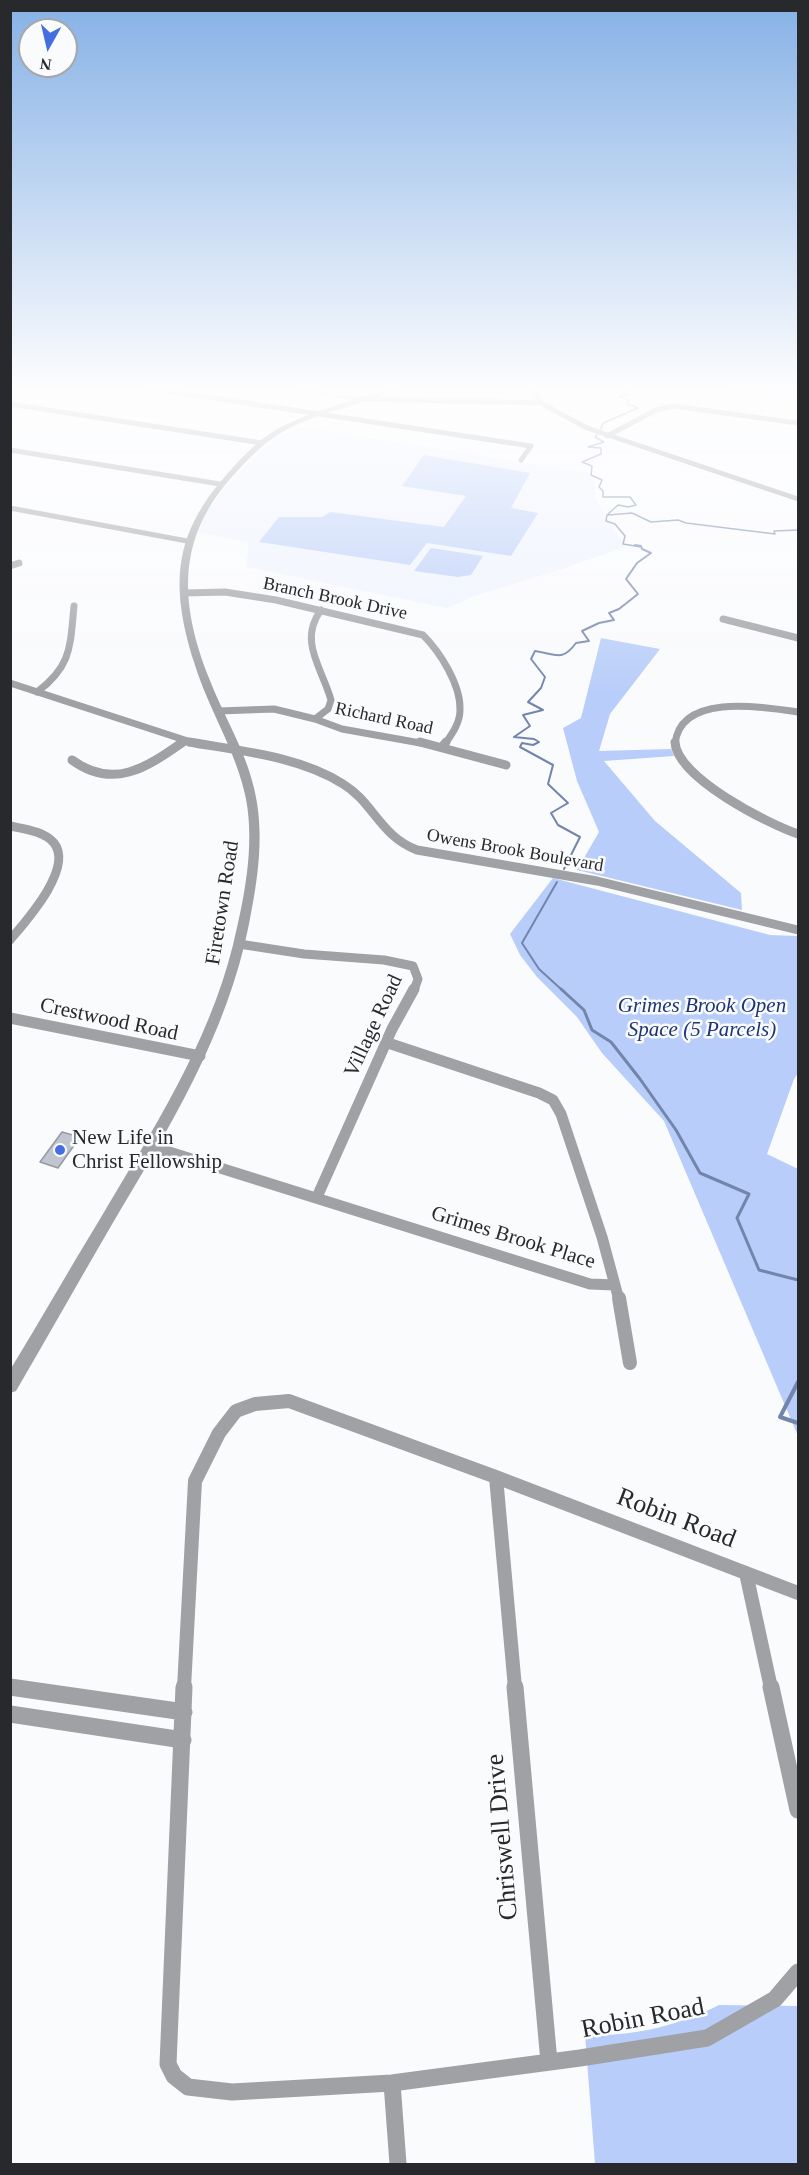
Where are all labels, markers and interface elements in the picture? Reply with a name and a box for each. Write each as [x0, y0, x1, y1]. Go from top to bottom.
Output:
north arrow [18, 18, 78, 78]
text: N [39, 55, 53, 74]
street label: Branch Brook Drive [261, 573, 409, 625]
street label: Richard Road [333, 698, 435, 740]
street label: Owens Brook Boulevard [425, 825, 605, 877]
street label: Firetown Road [201, 839, 245, 967]
street label: Village Road [339, 971, 409, 1081]
street label: Crestwood Road [38, 993, 180, 1047]
park label: Grimes Brook Open Space (5 Parcels) [618, 993, 786, 1043]
place label: New Life in Christ Fellowship [72, 1125, 222, 1175]
marker: New Life in Christ Fellowship [53, 1143, 67, 1157]
street label: Grimes Brook Place [428, 1201, 598, 1275]
street label: Robin Road [612, 1482, 740, 1556]
street label: Chriswell Drive [480, 1753, 526, 1921]
street label: Robin Road [579, 1992, 707, 2046]

